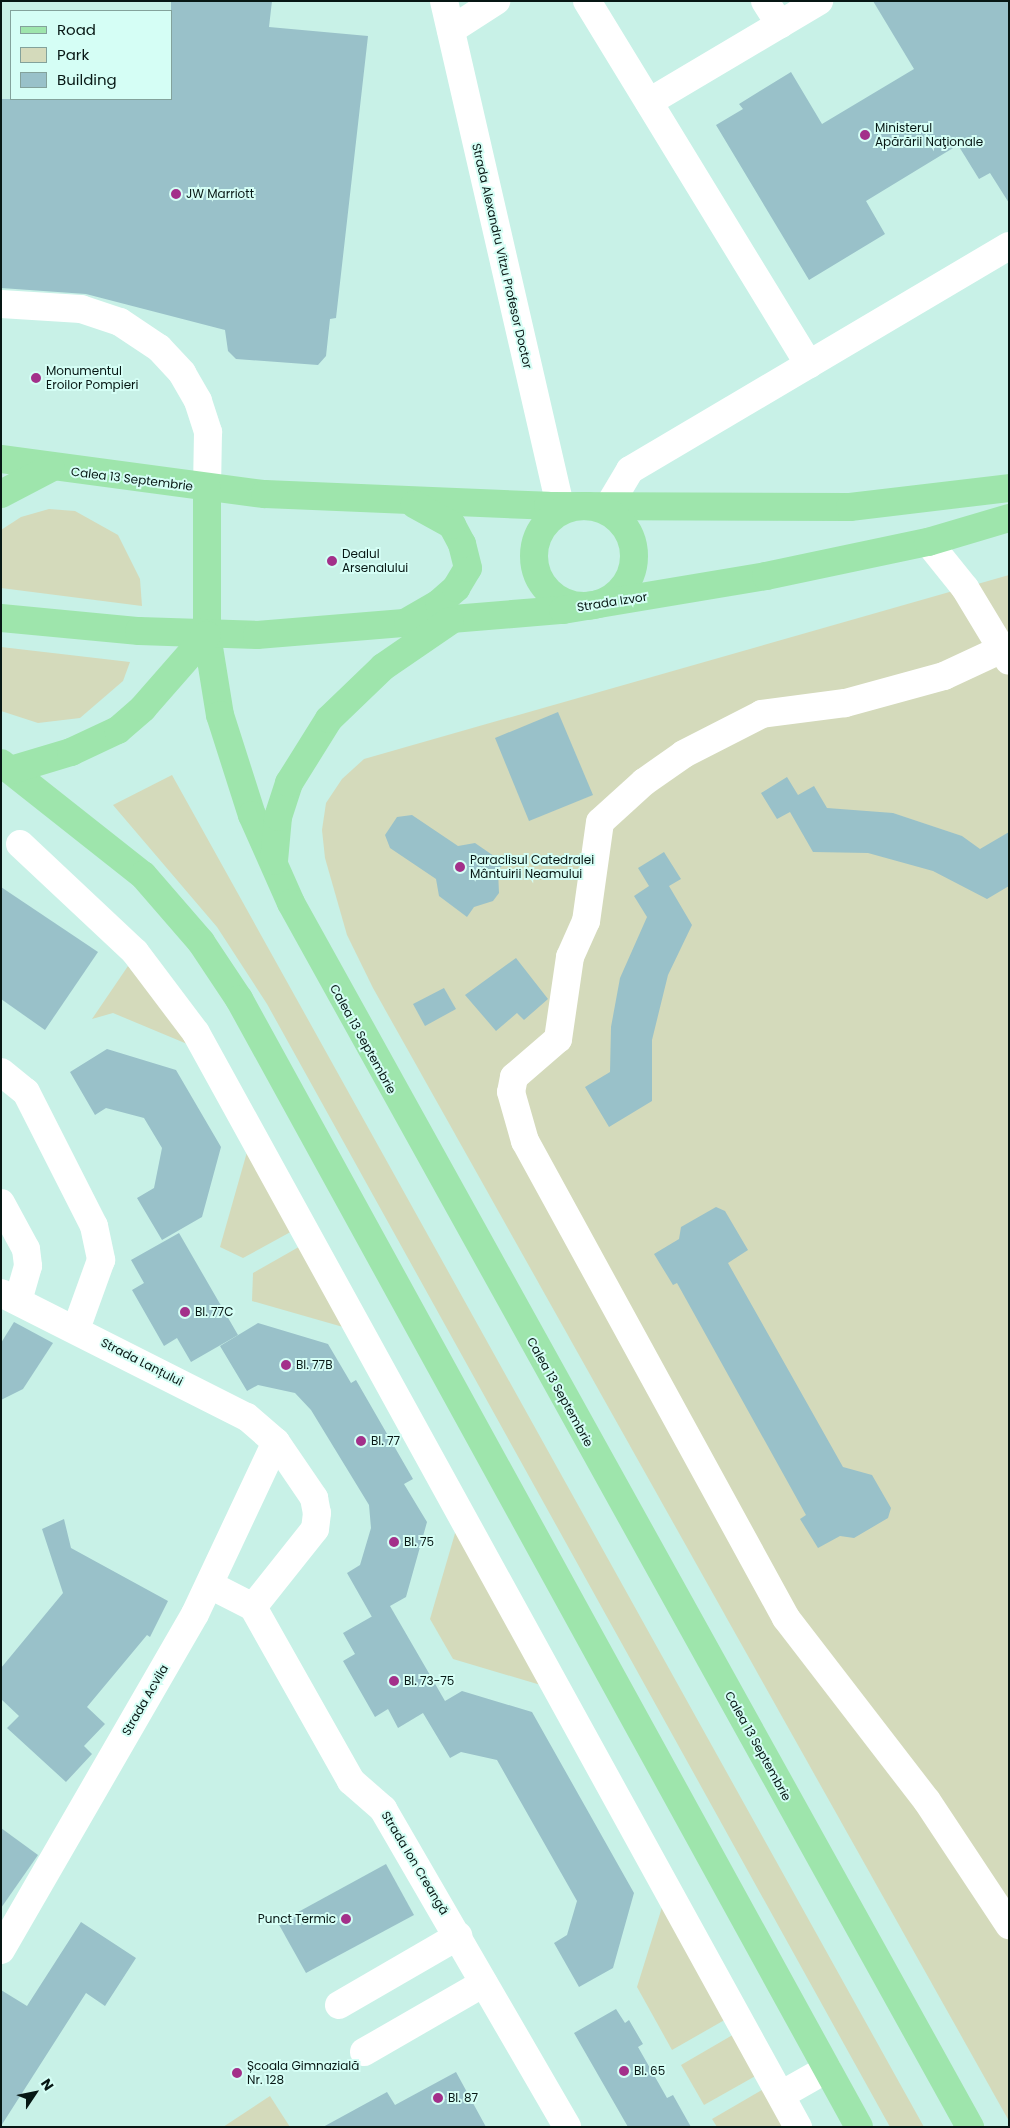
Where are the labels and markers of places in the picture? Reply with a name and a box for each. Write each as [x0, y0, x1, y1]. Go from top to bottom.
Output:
place label: Ministerul Apărării Naţionale [875, 121, 983, 149]
marker: Ministerul Apărării Naţionale [859, 129, 871, 141]
place label: JW Marriott [186, 187, 254, 201]
marker: JW Marriott [170, 188, 182, 200]
place label: Monumentul Eroilor Pompieri [46, 364, 138, 392]
marker: Monumentul Eroilor Pompieri [30, 372, 42, 384]
place label: Dealul Arsenalului [342, 547, 408, 575]
marker: Dealul Arsenalului [326, 555, 338, 567]
place label: Paraclisul Catedralei Mântuirii Neamului [470, 853, 594, 881]
marker: Paraclisul Catedralei Mântuirii Neamului [454, 861, 466, 873]
place label: Bl. 77C [195, 1305, 233, 1319]
marker: Bl. 77C [179, 1306, 191, 1318]
place label: Bl. 77B [296, 1358, 332, 1372]
marker: Bl. 77B [280, 1359, 292, 1371]
place label: Bl. 77 [371, 1434, 400, 1448]
marker: Bl. 77 [355, 1435, 367, 1447]
place label: Bl. 75 [404, 1535, 434, 1549]
marker: Bl. 75 [388, 1536, 400, 1548]
place label: Bl. 73-75 [404, 1674, 454, 1688]
marker: Bl. 73-75 [388, 1675, 400, 1687]
place label: Punct Termic [258, 1912, 336, 1926]
marker: Punct Termic [340, 1913, 352, 1925]
place label: Școala Gimnazială Nr. 128 [247, 2059, 359, 2087]
place label: Bl. 65 [634, 2064, 665, 2078]
marker: Bl. 65 [618, 2065, 630, 2077]
marker: Școala Gimnazială Nr. 128 [231, 2067, 243, 2079]
place label: Bl. 87 [448, 2091, 478, 2105]
marker: Bl. 87 [432, 2092, 444, 2104]

